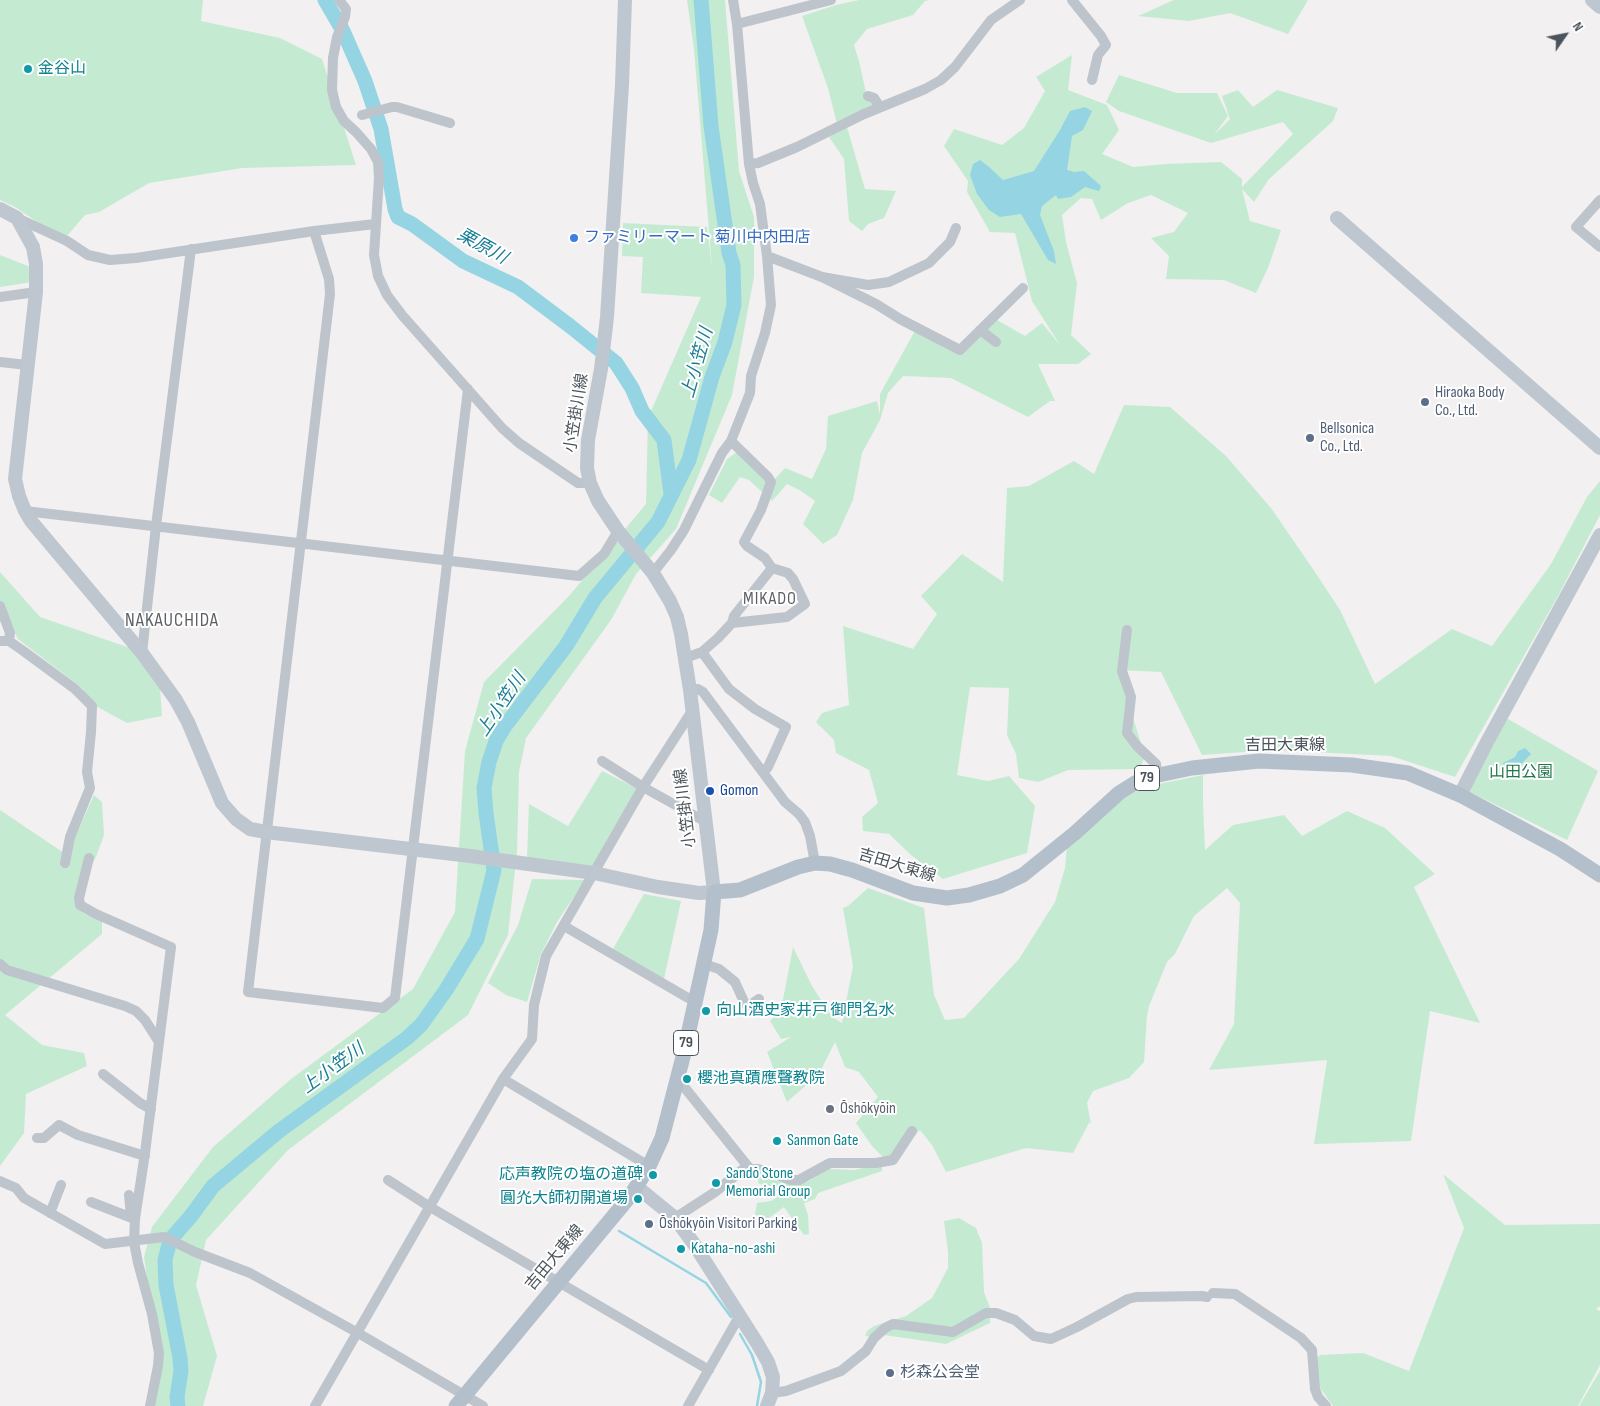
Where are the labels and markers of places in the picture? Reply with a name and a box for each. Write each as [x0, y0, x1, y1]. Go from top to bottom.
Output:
place label: 金谷山 [38, 59, 86, 79]
marker: 金谷山 [22, 63, 34, 75]
place label: ファミリーマート 菊川中内田店 [584, 228, 811, 248]
marker: ファミリーマート 菊川中内田店 [568, 232, 580, 244]
place label: Hiraoka Body Co., Ltd. [1435, 383, 1505, 421]
marker: Hiraoka Body Co., Ltd. [1419, 396, 1431, 408]
place label: Bellsonica Co., Ltd. [1320, 419, 1374, 457]
marker: Bellsonica Co., Ltd. [1304, 432, 1316, 444]
place label: Gomon [720, 781, 758, 801]
marker: Gomon [704, 785, 716, 797]
place label: 向山酒史家井戸 御門名水 [716, 1001, 895, 1021]
marker: 向山酒史家井戸 御門名水 [700, 1005, 712, 1017]
place label: 櫻池真蹟應聲教院 [697, 1069, 825, 1089]
marker: 櫻池真蹟應聲教院 [681, 1073, 693, 1085]
place label: Ōshōkyōin [840, 1099, 896, 1119]
marker: Ōshōkyōin [824, 1103, 836, 1115]
place label: Sanmon Gate [787, 1131, 858, 1151]
marker: Sanmon Gate [771, 1135, 783, 1147]
place label: Sandō Stone Memorial Group [726, 1164, 810, 1202]
place label: 応声教院の塩の道碑 [499, 1165, 643, 1185]
marker: 応声教院の塩の道碑 [647, 1169, 659, 1181]
marker: Sandō Stone Memorial Group [710, 1177, 722, 1189]
place label: 圓灮大師初開道場 [500, 1189, 628, 1209]
marker: 圓灮大師初開道場 [632, 1193, 644, 1205]
place label: Ōshōkyōin Visitori Parking [659, 1214, 797, 1234]
marker: Ōshōkyōin Visitori Parking [643, 1218, 655, 1230]
place label: Kataha-no-ashi [691, 1239, 775, 1259]
marker: Kataha-no-ashi [675, 1243, 687, 1255]
place label: 杉森公会堂 [900, 1363, 980, 1383]
marker: 杉森公会堂 [884, 1367, 896, 1379]

